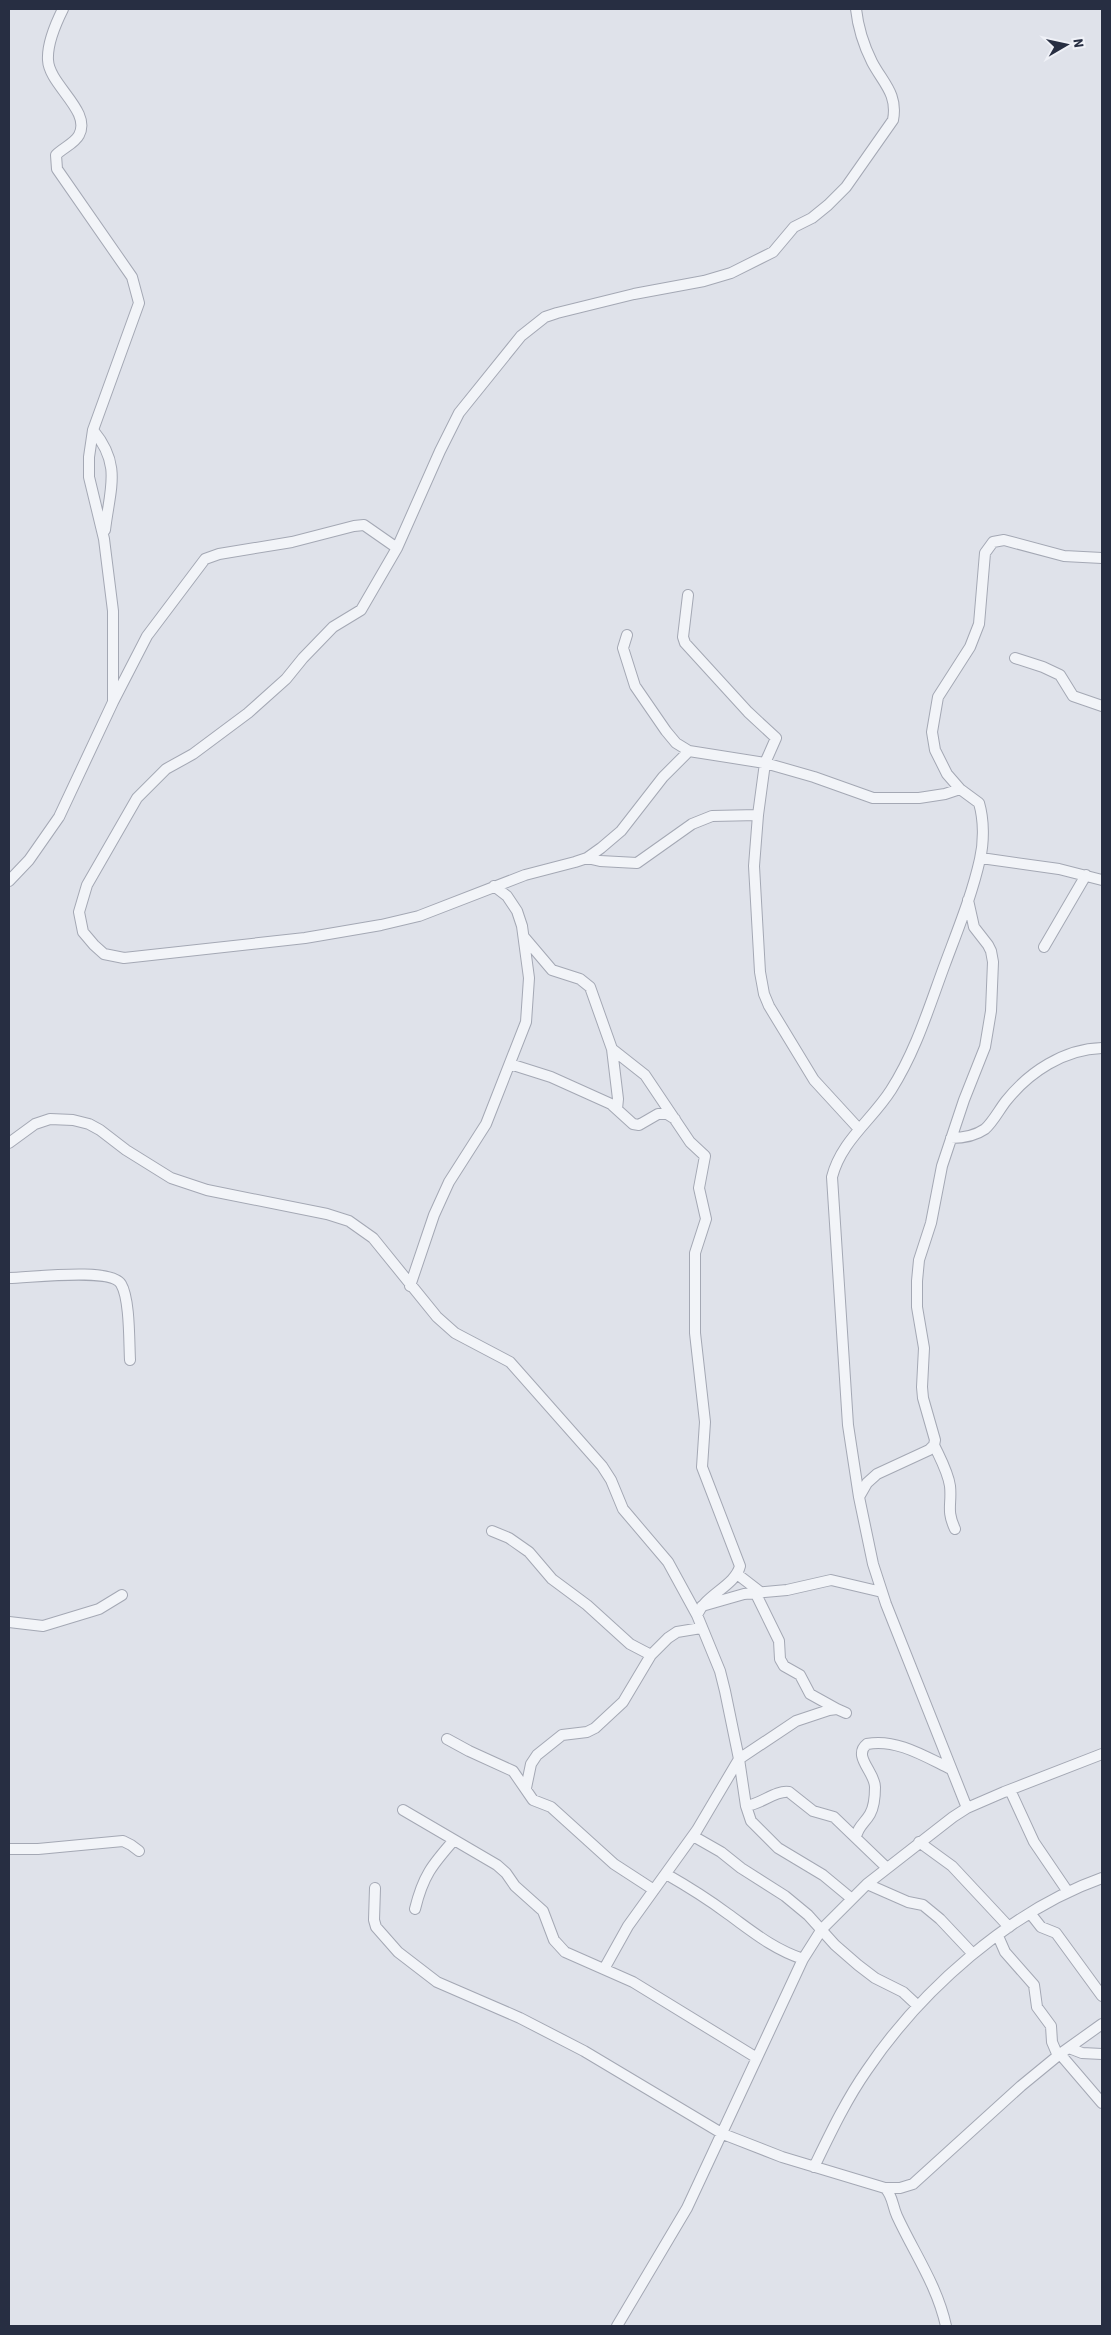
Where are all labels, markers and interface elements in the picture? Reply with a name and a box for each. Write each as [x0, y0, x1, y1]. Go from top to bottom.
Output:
north arrow [1041, 20, 1091, 70]
text: N [1067, 37, 1088, 49]

